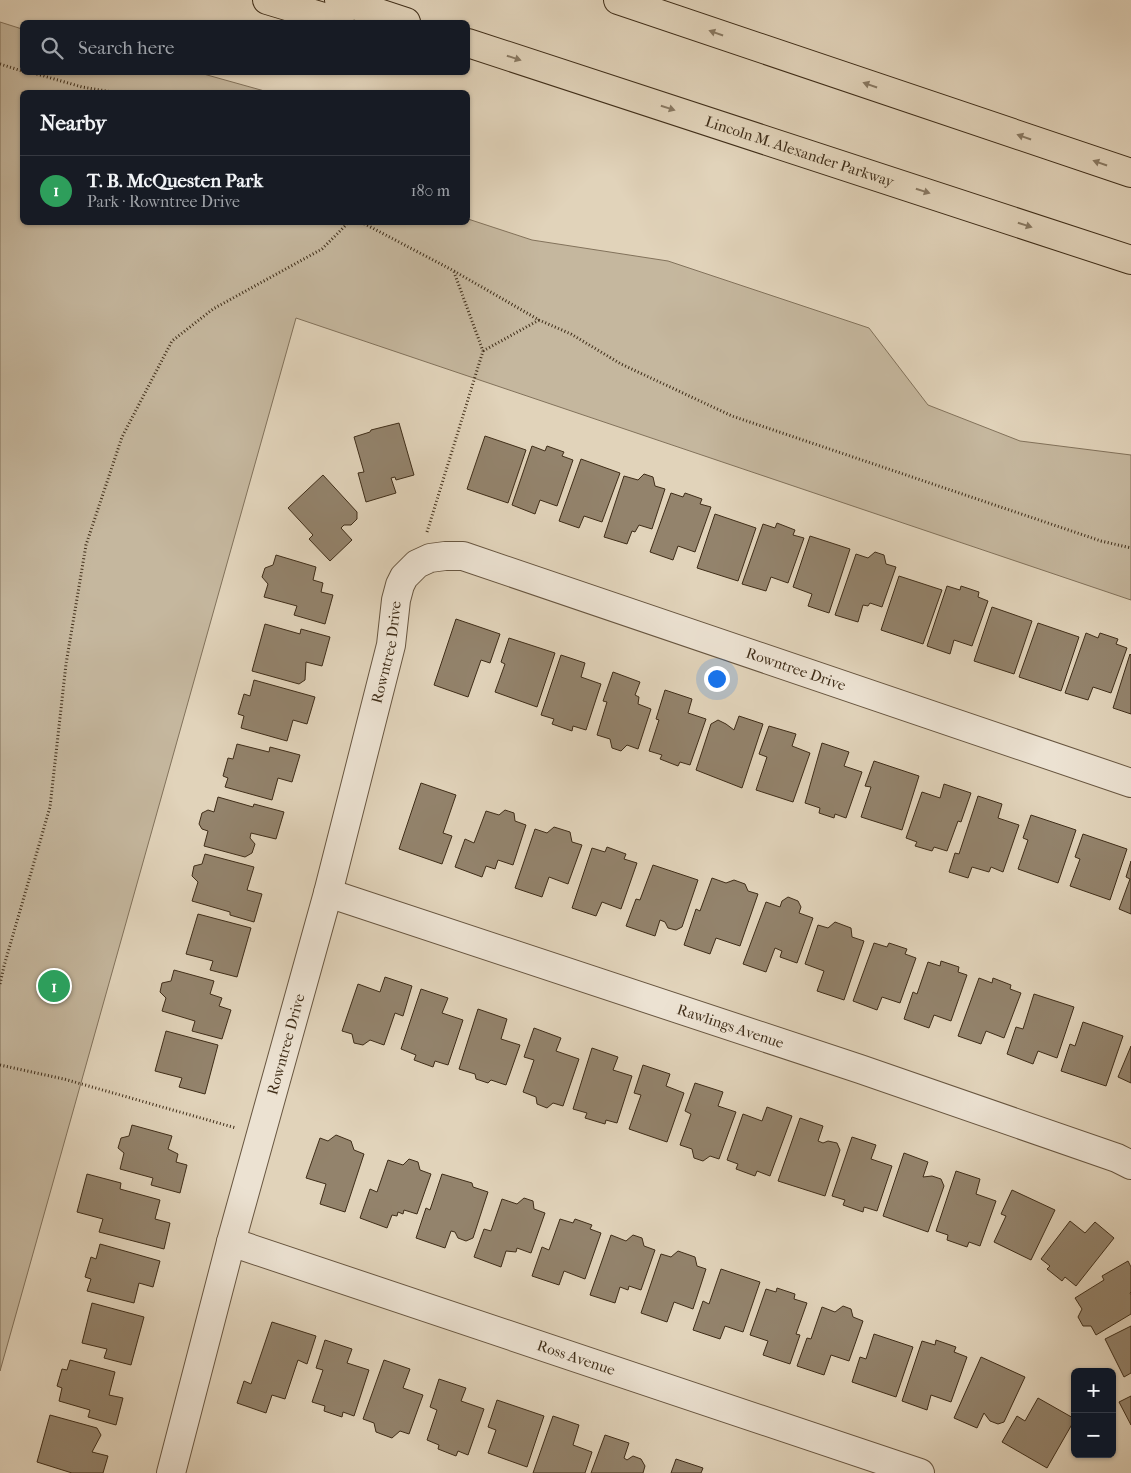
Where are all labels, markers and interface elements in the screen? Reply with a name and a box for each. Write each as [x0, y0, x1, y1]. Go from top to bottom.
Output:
search box [20, 20, 470, 75]
one-way arrow [708, 29, 723, 36]
icon: search [38, 34, 66, 62]
text: Search here [78, 37, 174, 59]
one-way arrow [507, 54, 522, 62]
one-way arrow [862, 81, 877, 88]
one-way arrow [661, 105, 676, 113]
text: Nearby [40, 111, 106, 135]
street label: Lincoln M. Alexander Parkway [703, 112, 897, 191]
one-way arrow [1016, 133, 1031, 140]
one-way arrow [1093, 159, 1108, 166]
text: T. B. McQuesten Park [87, 170, 263, 192]
text: 1 [53, 181, 59, 200]
text: 180 m [411, 181, 450, 200]
one-way arrow [915, 188, 930, 196]
text: Park · Rowntree Drive [87, 192, 240, 211]
one-way arrow [1017, 222, 1032, 229]
street label: Rowntree Drive [368, 599, 405, 705]
street label: Rowntree Drive [744, 644, 849, 695]
your location [704, 666, 730, 692]
pin: 1 [38, 967, 70, 1005]
street label: Rowntree Drive [263, 991, 309, 1097]
street label: Rawlings Avenue [675, 1000, 787, 1052]
street label: Ross Avenue [535, 1336, 618, 1379]
map controls [1071, 1368, 1116, 1458]
button: + [1071, 1368, 1116, 1413]
button: − [1071, 1413, 1116, 1458]

